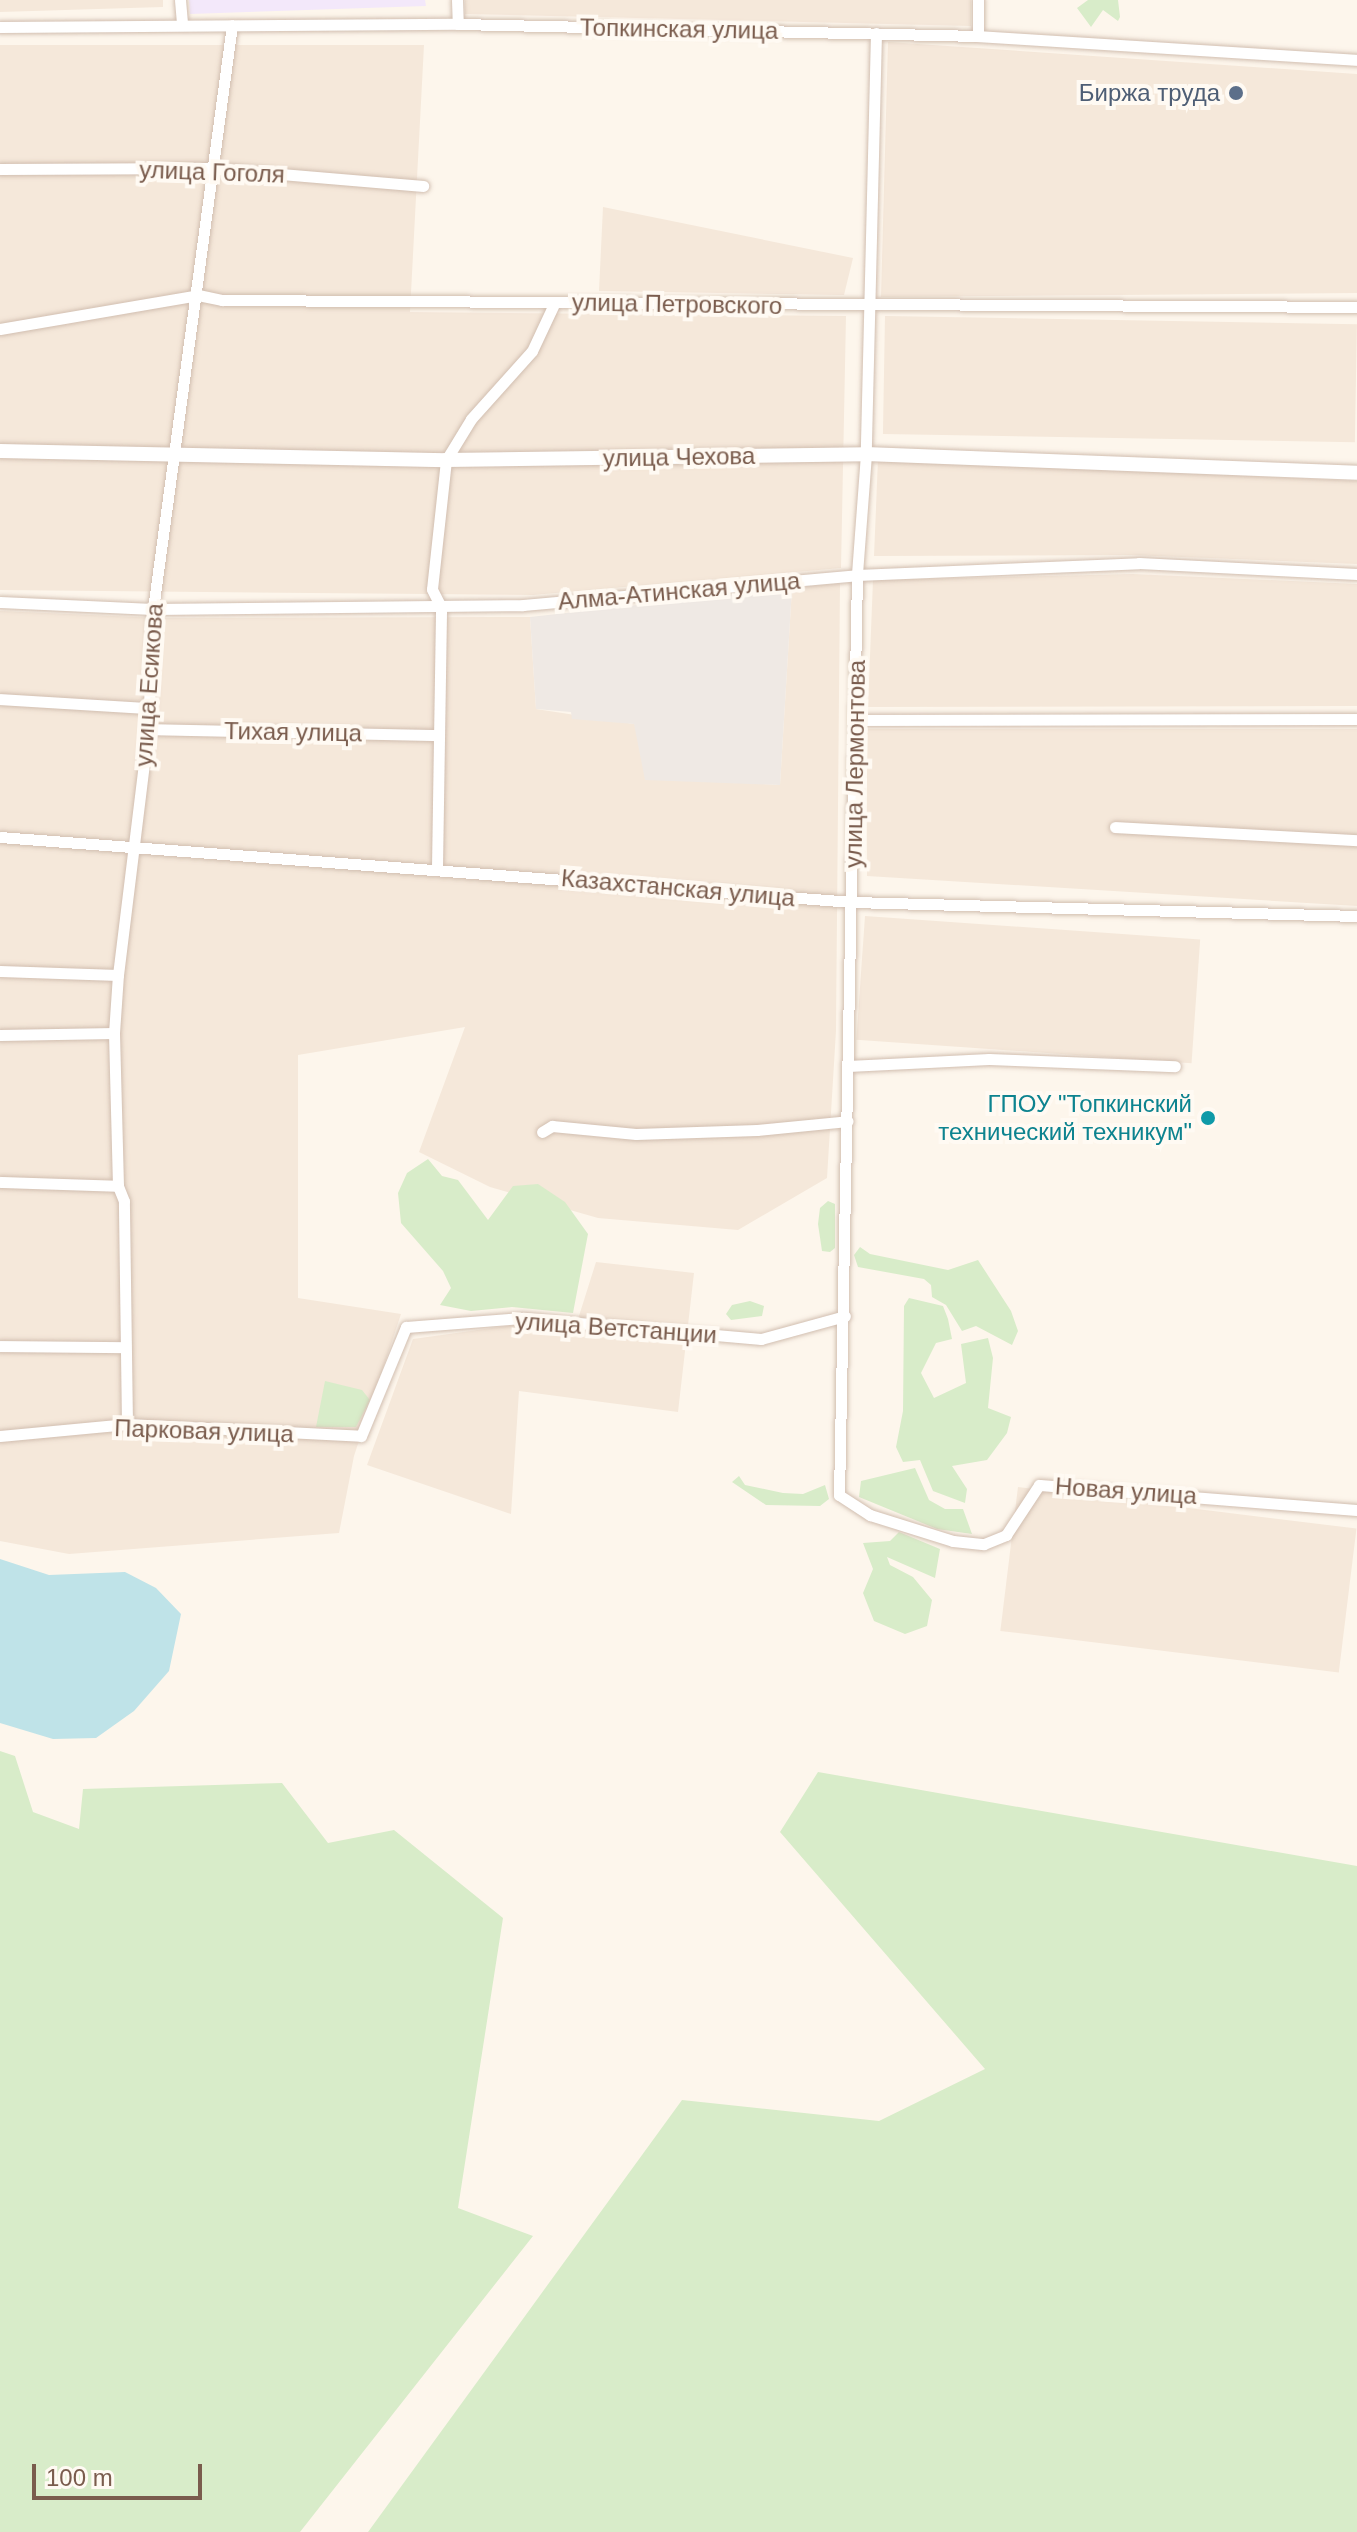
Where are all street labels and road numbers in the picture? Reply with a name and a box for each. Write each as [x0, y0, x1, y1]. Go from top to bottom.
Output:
street label: Топкинская улица [580, 13, 778, 45]
street label: улица Гоголя [139, 155, 285, 189]
street label: улица Петровского [572, 288, 782, 320]
street label: улица Чехова [603, 441, 755, 473]
street label: Алма-Атинская улица [557, 566, 801, 616]
street label: улица Есикова [129, 602, 169, 768]
street label: улица Лермонтова [839, 660, 871, 868]
street label: Тихая улица [224, 716, 362, 748]
street label: Казахстанская улица [560, 863, 796, 913]
street label: улица Ветстанции [514, 1307, 718, 1349]
street label: Парковая улица [114, 1413, 294, 1449]
street label: Новая улица [1054, 1472, 1198, 1510]

